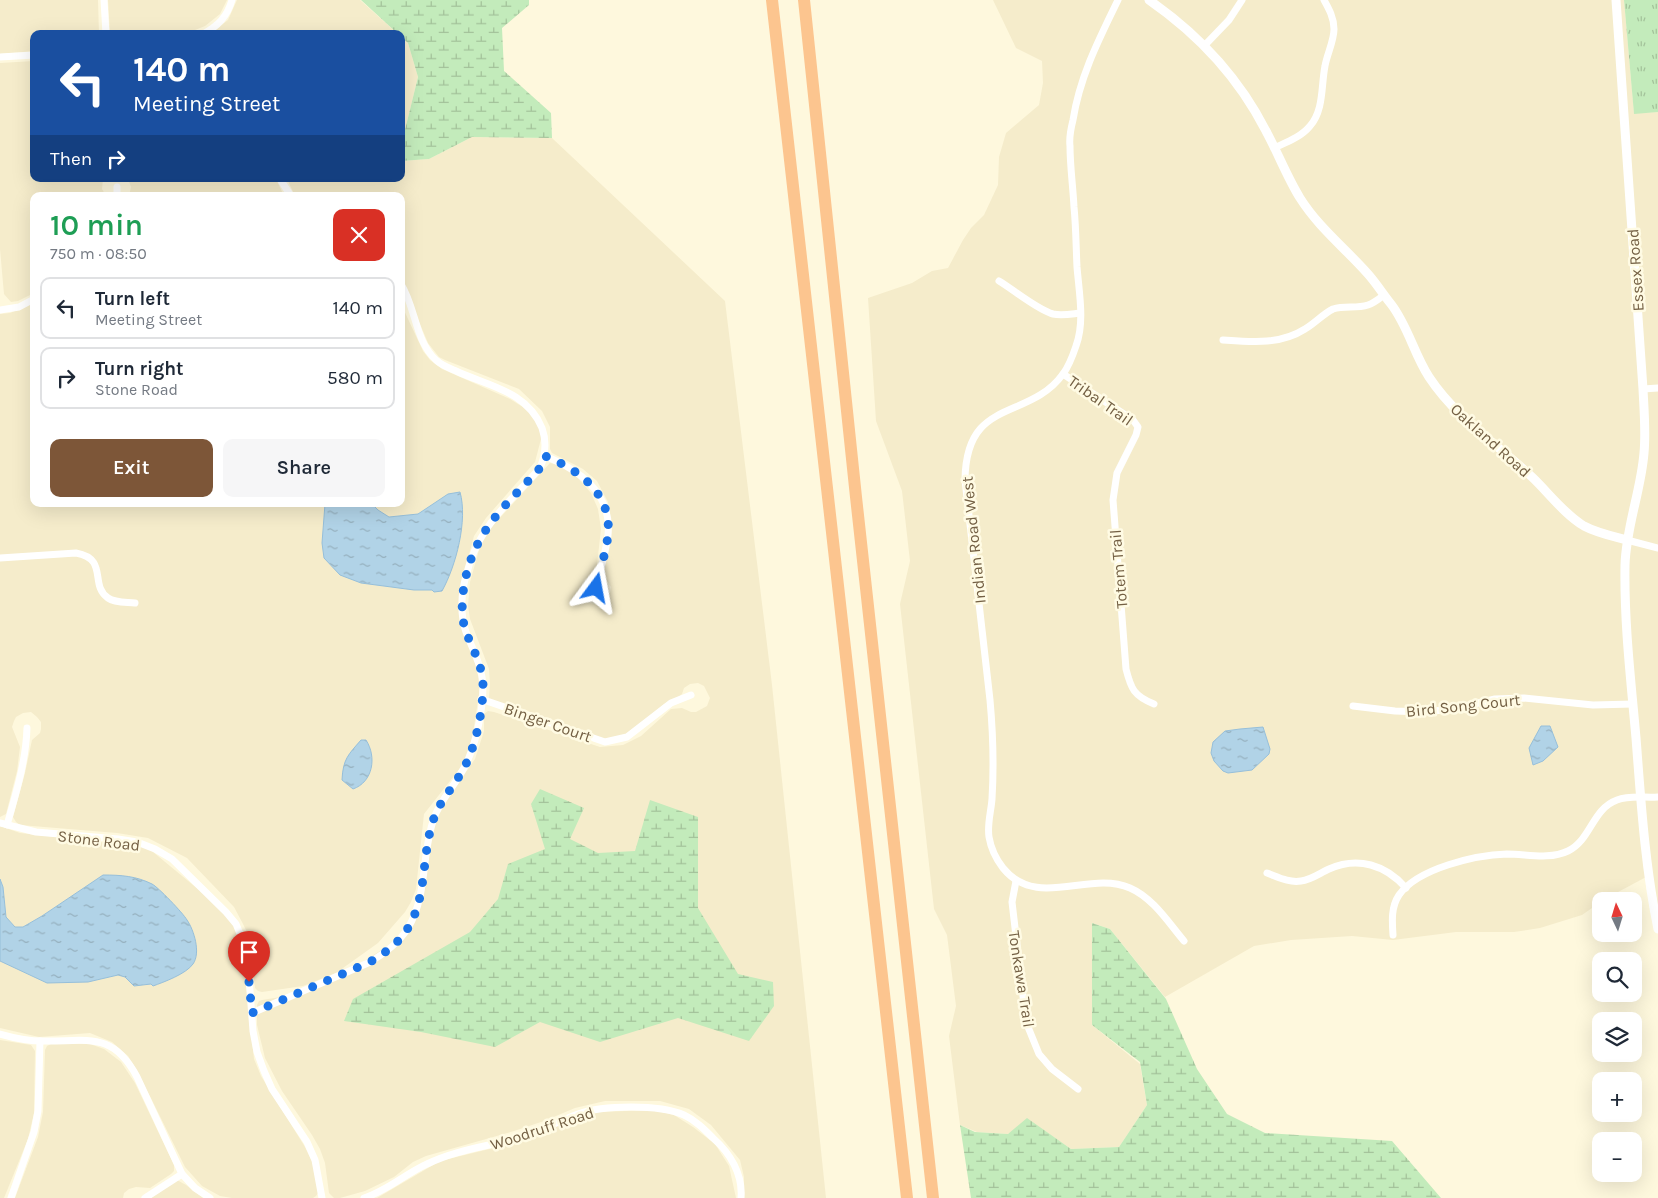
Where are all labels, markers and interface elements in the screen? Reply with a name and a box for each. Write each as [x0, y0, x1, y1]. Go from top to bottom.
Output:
text: 140 m [133, 49, 231, 90]
icon: left [50, 50, 115, 115]
text: Meeting Street [133, 91, 280, 117]
icon: right [102, 145, 130, 173]
text: Then [50, 148, 92, 170]
text: 10 min [50, 207, 143, 243]
button: close [333, 209, 385, 261]
street label: Essex Road [1623, 228, 1648, 312]
text: 750 m · 08:50 [50, 244, 147, 263]
text: Turn left [95, 288, 170, 310]
icon: left [52, 294, 80, 322]
text: 140 m [333, 297, 383, 319]
text: Meeting Street [95, 310, 202, 329]
text: Turn right [95, 358, 184, 380]
icon: right [52, 364, 80, 392]
text: 580 m [327, 367, 383, 389]
street label: Tribal Trail [1065, 371, 1137, 430]
text: Stone Road [95, 380, 178, 399]
street label: Oakland Road [1447, 399, 1535, 481]
button: Exit [50, 439, 213, 497]
button: Share [223, 439, 385, 497]
street label: Indian Road West [957, 475, 990, 604]
street label: Totem Trail [1106, 529, 1131, 609]
position arrow [569, 561, 621, 613]
street label: Bird Song Court [1405, 690, 1521, 721]
street label: Binger Court [502, 699, 594, 746]
street label: Stone Road [57, 826, 141, 855]
north arrow [1592, 892, 1642, 942]
map controls [1592, 892, 1642, 1182]
street label: Tonkawa Trail [1004, 929, 1039, 1029]
pin [228, 931, 270, 982]
icon: arrive [235, 938, 263, 966]
button: search [1592, 952, 1642, 1002]
button: layers [1592, 1012, 1642, 1062]
button: + [1592, 1072, 1642, 1122]
street label: Woodruff Road [488, 1103, 596, 1154]
button: − [1592, 1132, 1642, 1182]

